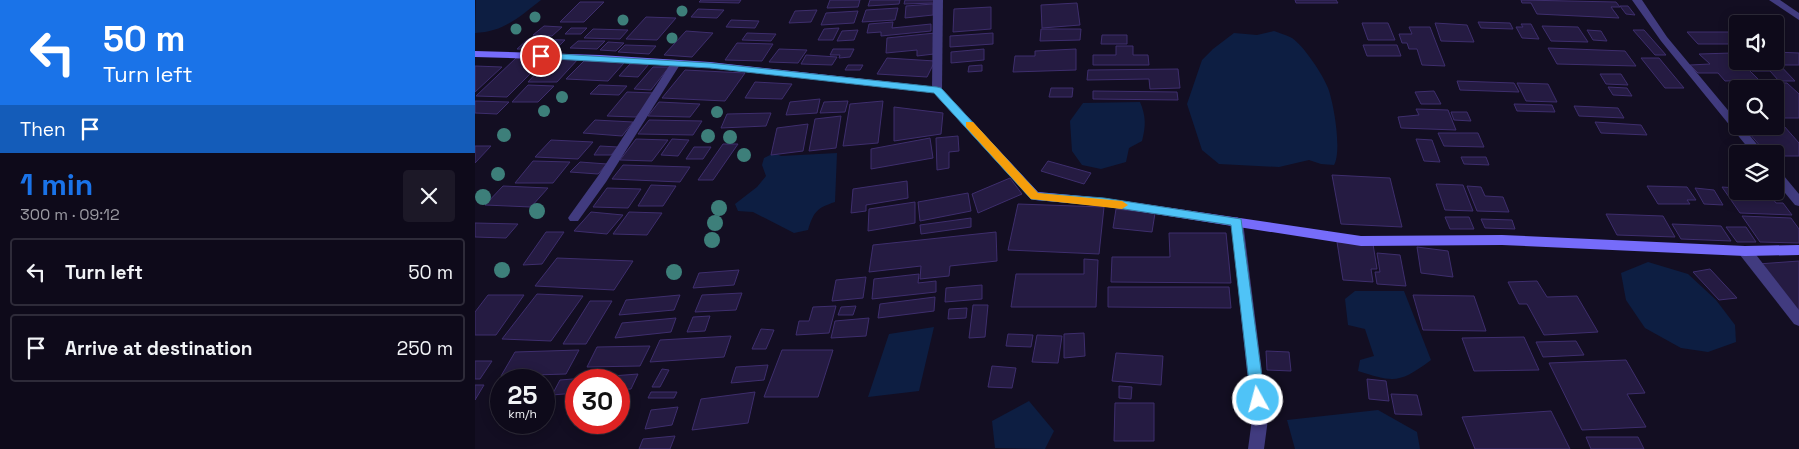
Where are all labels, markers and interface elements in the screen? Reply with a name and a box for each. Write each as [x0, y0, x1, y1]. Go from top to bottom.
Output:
map controls [1729, 15, 1784, 200]
button: sound [1729, 15, 1784, 70]
text: 50 m [103, 17, 185, 61]
icon: left [20, 20, 85, 85]
pin [520, 35, 562, 77]
icon: arrive [527, 42, 555, 70]
text: Turn left [103, 60, 193, 88]
button: search [1729, 80, 1784, 135]
icon: arrive [76, 115, 104, 143]
text: Then [20, 117, 66, 142]
button: layers [1729, 145, 1784, 200]
text: 1 min [20, 165, 93, 204]
button: close [403, 170, 455, 222]
text: 300 m · 09:12 [20, 204, 120, 225]
icon: left [22, 258, 50, 286]
text: Turn left [65, 260, 143, 285]
text: 50 m [408, 260, 453, 285]
icon: arrive [22, 334, 50, 362]
text: Arrive at destination [65, 336, 253, 361]
text: 250 m [397, 336, 453, 361]
speed limit sign: 30 [565, 369, 630, 434]
position arrow [1231, 373, 1283, 425]
text: 25 [508, 379, 537, 411]
text: km/h [508, 406, 537, 422]

